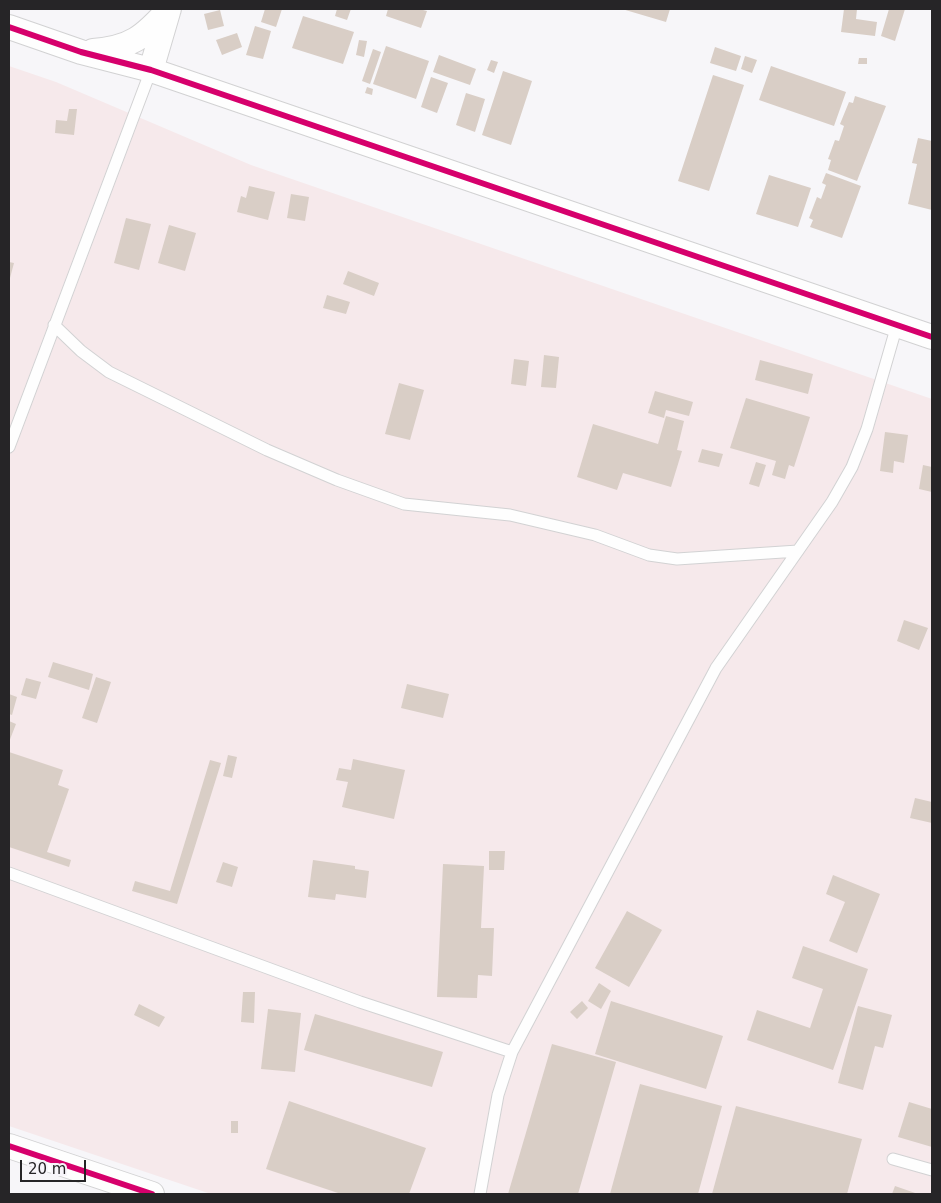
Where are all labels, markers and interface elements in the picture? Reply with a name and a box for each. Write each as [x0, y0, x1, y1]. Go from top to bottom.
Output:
scale bar [22, 1150, 89, 1182]
text: 20 m [28, 1160, 66, 1178]

